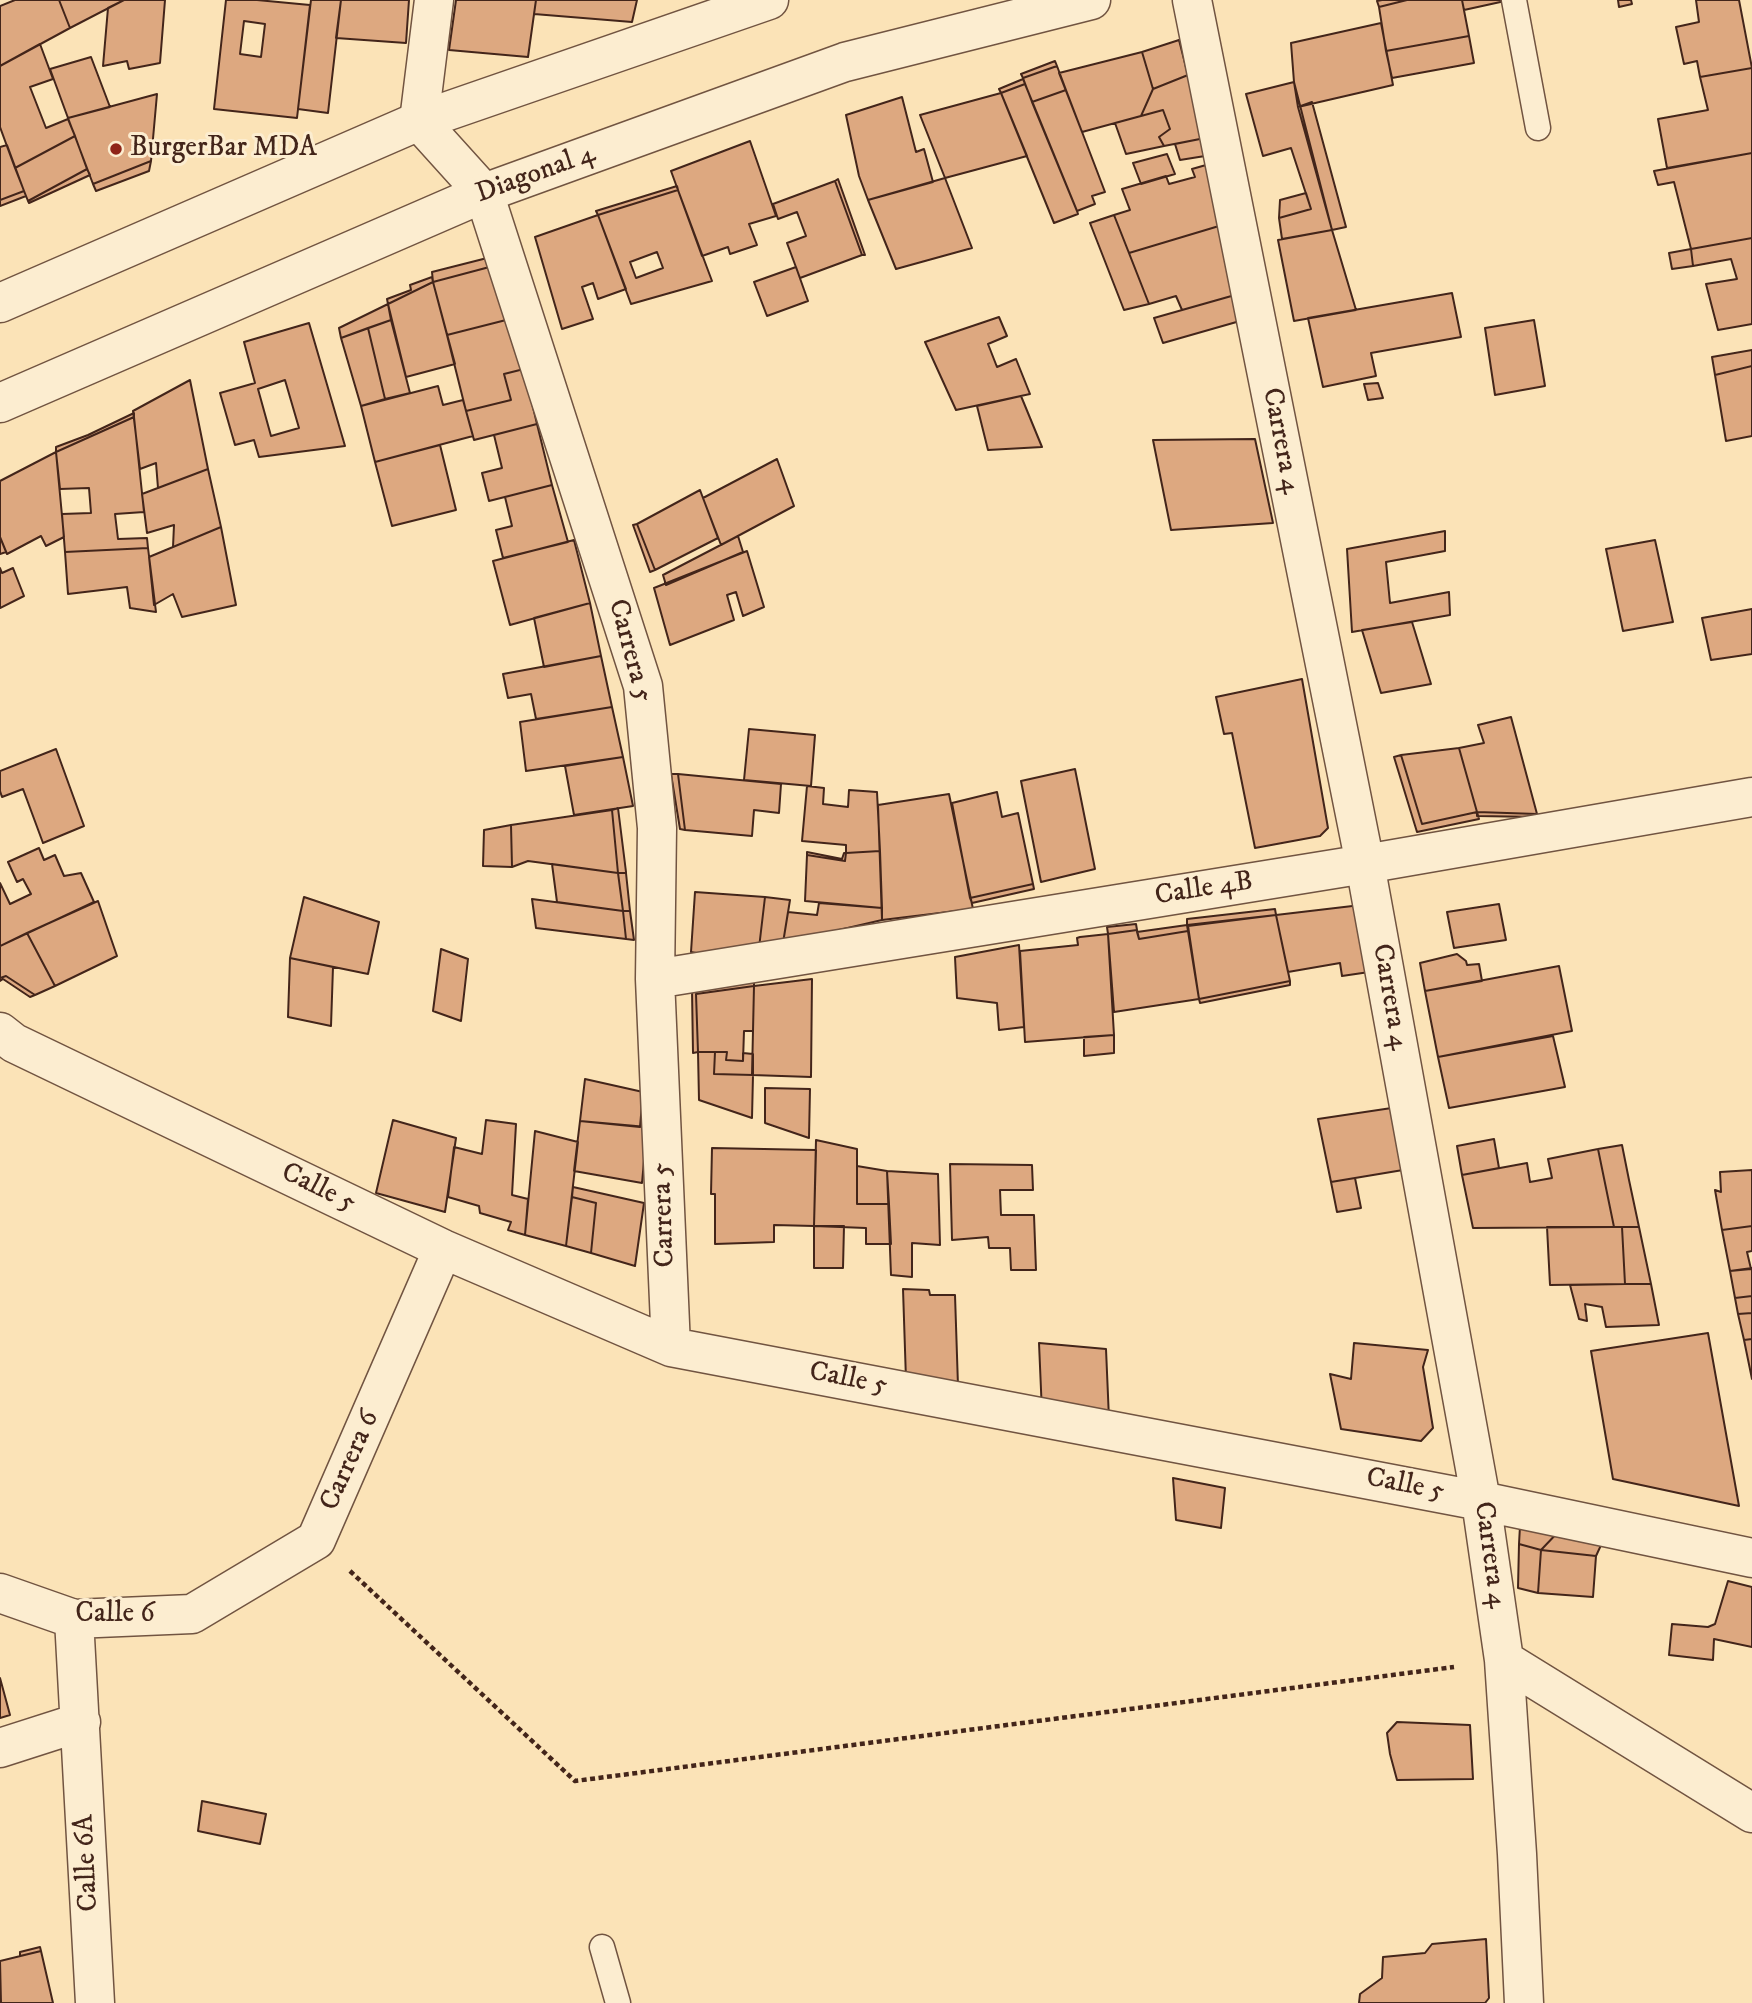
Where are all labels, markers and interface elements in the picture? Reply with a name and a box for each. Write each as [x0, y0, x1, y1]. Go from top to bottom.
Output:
place label: BurgerBar MDA [130, 132, 317, 166]
street label: Diagonal 4 [472, 138, 600, 212]
marker: BurgerBar MDA [108, 141, 124, 157]
street label: Carrera 4 [1253, 385, 1307, 497]
street label: Carrera 5 [599, 596, 659, 706]
street label: Calle 4B [1153, 866, 1255, 914]
street label: Carrera 4 [1363, 941, 1415, 1053]
street label: Calle 5 [275, 1157, 361, 1221]
street label: Carrera 5 [646, 1162, 684, 1268]
street label: Calle 5 [806, 1356, 890, 1404]
street label: Carrera 6 [314, 1406, 388, 1516]
street label: Calle 5 [1363, 1462, 1447, 1510]
street label: Carrera 4 [1465, 1499, 1513, 1611]
street label: Calle 6 [75, 1598, 155, 1632]
street label: Calle 6A [69, 1814, 107, 1912]

